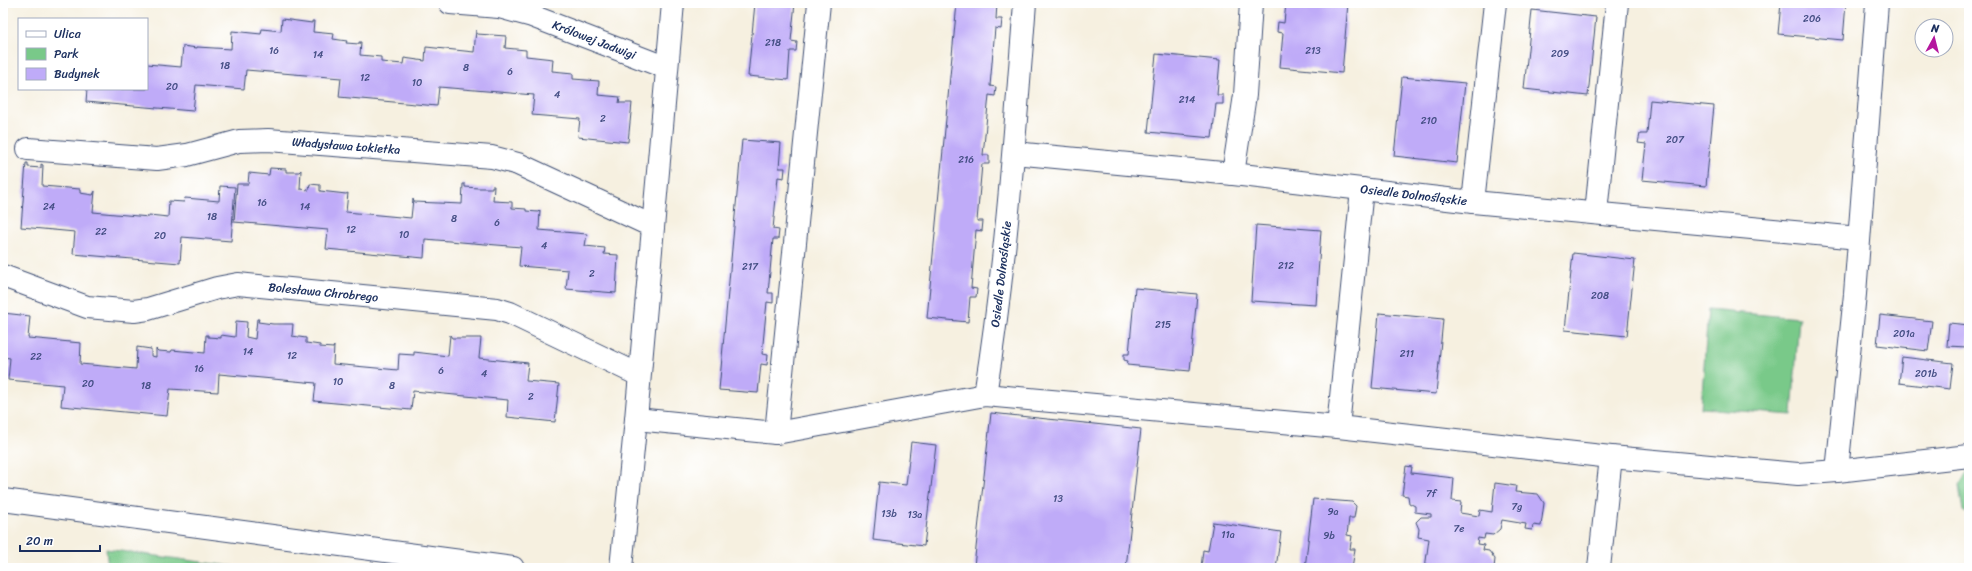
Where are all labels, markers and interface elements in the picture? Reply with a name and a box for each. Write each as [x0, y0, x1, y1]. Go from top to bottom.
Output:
house number: 206 [1803, 10, 1821, 28]
street label: Królowej Jadwigi [549, 14, 640, 66]
legend [18, 18, 148, 90]
north arrow [1914, 18, 1954, 58]
text: N [1929, 19, 1940, 39]
text: Ulica [54, 23, 82, 45]
house number: 218 [765, 34, 781, 52]
house number: 16 [269, 42, 279, 60]
house number: 213 [1305, 42, 1321, 60]
text: Park [54, 43, 79, 65]
house number: 209 [1551, 45, 1569, 63]
house number: 14 [313, 46, 323, 64]
house number: 18 [220, 57, 230, 75]
house number: 8 [463, 59, 469, 77]
text: Budynek [54, 63, 100, 85]
house number: 6 [507, 63, 513, 81]
house number: 12 [360, 69, 370, 87]
house number: 10 [412, 74, 422, 92]
house number: 20 [166, 78, 178, 96]
house number: 4 [554, 86, 560, 104]
house number: 214 [1179, 91, 1195, 109]
house number: 2 [600, 110, 606, 128]
house number: 210 [1421, 112, 1437, 130]
street label: Władysława Łokietka [291, 131, 401, 161]
house number: 207 [1666, 131, 1685, 149]
house number: 216 [958, 151, 974, 169]
street label: Osiedle Dolnośląskie [1359, 178, 1468, 212]
house number: 16 [257, 194, 267, 212]
house number: 24 [43, 198, 55, 216]
house number: 14 [300, 198, 310, 216]
house number: 18 [207, 208, 217, 226]
house number: 8 [451, 210, 457, 228]
house number: 6 [494, 214, 500, 232]
street label: Osiedle Dolnośląskie [984, 220, 1018, 329]
house number: 12 [346, 221, 356, 239]
house number: 22 [95, 223, 107, 241]
house number: 10 [399, 226, 409, 244]
house number: 20 [154, 227, 166, 245]
house number: 4 [541, 237, 547, 255]
house number: 212 [1278, 257, 1294, 275]
house number: 217 [742, 258, 759, 276]
house number: 2 [589, 265, 595, 283]
street label: Bolesława Chrobrego [267, 276, 379, 308]
house number: 208 [1591, 287, 1609, 305]
house number: 215 [1155, 316, 1171, 334]
house number: 201a [1893, 325, 1915, 343]
house number: 14 [243, 343, 253, 361]
house number: 211 [1400, 345, 1414, 363]
house number: 12 [287, 347, 297, 365]
house number: 22 [30, 348, 42, 366]
house number: 16 [194, 360, 204, 378]
house number: 6 [438, 362, 444, 380]
house number: 4 [481, 365, 487, 383]
house number: 201b [1915, 365, 1937, 383]
house number: 10 [333, 373, 343, 391]
house number: 20 [82, 375, 94, 393]
house number: 18 [141, 377, 151, 395]
house number: 8 [389, 377, 395, 395]
house number: 2 [528, 388, 534, 406]
house number: 7f [1426, 485, 1438, 503]
house number: 13 [1053, 490, 1063, 508]
house number: 7g [1512, 498, 1522, 516]
house number: 9a [1327, 503, 1339, 521]
house number: 13b [881, 505, 897, 523]
house number: 13a [908, 506, 922, 524]
house number: 7e [1454, 520, 1464, 538]
house number: 11a [1221, 526, 1235, 544]
scale bar [20, 527, 100, 553]
house number: 9b [1323, 527, 1335, 545]
text: 20 m [26, 530, 53, 552]

